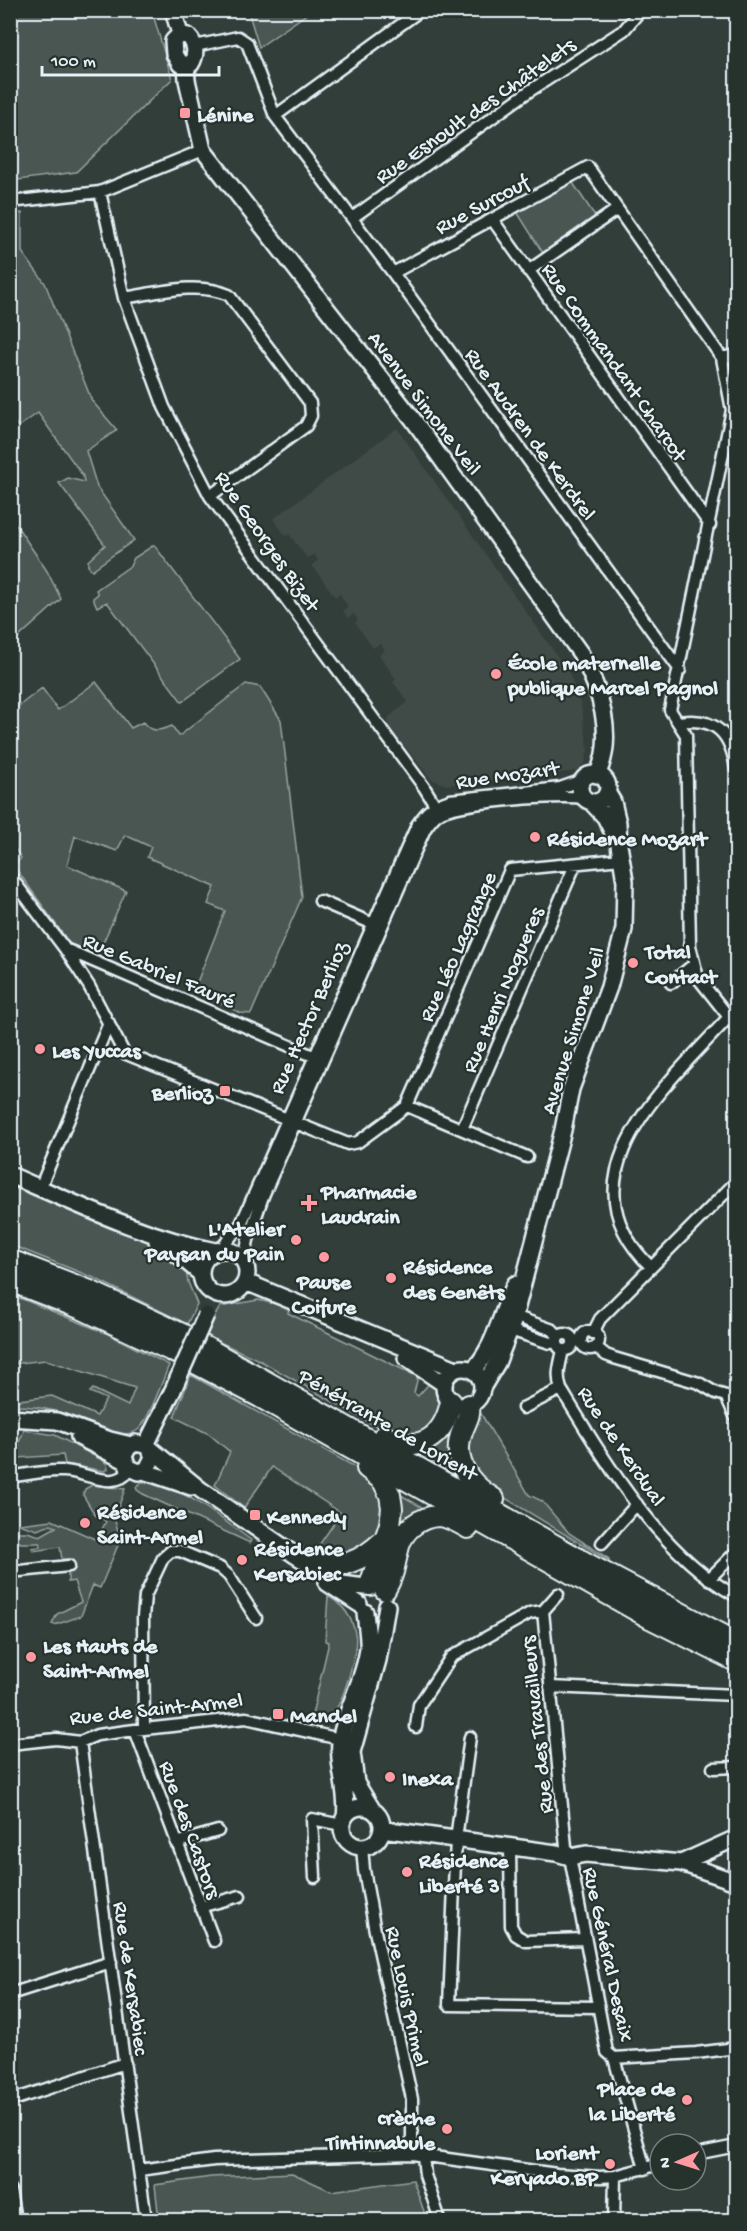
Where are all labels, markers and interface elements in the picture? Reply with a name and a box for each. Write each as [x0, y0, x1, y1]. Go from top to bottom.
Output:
street label: Rue Esnoult des Châtelets [371, 33, 582, 191]
scale bar [42, 39, 219, 77]
text: 100 m [50, 52, 96, 73]
place label: Lénine [197, 104, 254, 130]
marker: Lénine [178, 106, 192, 120]
street label: Rue Surcouf [431, 170, 536, 242]
street label: Rue Commandant Charcot [534, 259, 693, 469]
street label: Avenue Simone Veil [360, 327, 486, 482]
street label: Rue Audren de Kerdrel [457, 344, 600, 527]
street label: Rue Georges Bizet [207, 467, 325, 619]
place label: École maternelle publique Marcel Pagnol [507, 652, 718, 703]
marker: École maternelle publique Marcel Pagnol [489, 667, 503, 681]
street label: Rue Mozart [454, 757, 563, 797]
place label: Résidence Mozart [546, 828, 709, 854]
marker: Résidence Mozart [528, 830, 542, 844]
street label: Rue Léo Lagrange [415, 868, 505, 1027]
street label: Rue Henri Nogueres [458, 903, 552, 1077]
street label: Rue Gabriel Fauré [78, 929, 239, 1017]
street label: Rue Hector Berlioz [265, 937, 356, 1099]
place label: Total Contact [643, 941, 718, 992]
street label: Avenue Simone Veil [537, 944, 613, 1118]
marker: Total Contact [626, 956, 640, 970]
place label: Les Yuccas [52, 1040, 142, 1066]
marker: Les Yuccas [33, 1042, 47, 1056]
place label: Berlioz [151, 1082, 214, 1108]
marker: Berlioz [218, 1084, 232, 1098]
place label: Pharmacie Laudrain [320, 1181, 417, 1232]
marker: Pharmacie Laudrain [302, 1196, 316, 1210]
place label: L'Atelier Paysan du Pain [144, 1218, 286, 1269]
marker: L'Atelier Paysan du Pain [289, 1233, 303, 1247]
marker: Pause Coifure [317, 1250, 331, 1264]
place label: Résidence des Genêts [402, 1256, 507, 1307]
place label: Pause Coifure [291, 1271, 357, 1322]
marker: Résidence des Genêts [384, 1271, 398, 1285]
street label: Pénétrante de Lorient [292, 1364, 483, 1489]
street label: Rue de Kerdual [570, 1382, 670, 1512]
place label: Résidence Saint-Armel [96, 1501, 203, 1552]
place label: Kennedy [266, 1506, 347, 1532]
marker: Kennedy [248, 1508, 262, 1522]
marker: Résidence Saint-Armel [78, 1516, 92, 1530]
place label: Résidence Kersabiec [253, 1538, 344, 1589]
marker: Résidence Kersabiec [235, 1553, 249, 1567]
street label: Rue des Travailleurs [517, 1634, 561, 1815]
place label: Les Hauts de Saint-Armel [43, 1635, 158, 1686]
marker: Les Hauts de Saint-Armel [24, 1650, 38, 1664]
street label: Rue de Saint-Armel [69, 1689, 244, 1733]
place label: Mandel [290, 1705, 357, 1731]
marker: Mandel [271, 1707, 285, 1721]
street label: Rue des Castors [151, 1758, 225, 1904]
place label: Inexa [402, 1768, 455, 1794]
marker: Inexa [383, 1770, 397, 1784]
place label: Résidence Liberté 3 [418, 1850, 509, 1901]
marker: Résidence Liberté 3 [400, 1865, 414, 1879]
street label: Rue Général Desaix [575, 1865, 637, 2045]
street label: Rue de Kersabiec [105, 1900, 153, 2058]
street label: Rue Louis Primel [378, 1924, 433, 2070]
place label: Place de la Liberté [588, 2078, 676, 2129]
marker: Place de la Liberté [680, 2093, 694, 2107]
place label: crèche Tintinnabule [324, 2107, 436, 2158]
marker: crèche Tintinnabule [440, 2122, 454, 2136]
north arrow [648, 2132, 708, 2192]
place label: Lorient Keryado BP [490, 2142, 600, 2193]
text: N [657, 2156, 676, 2168]
marker: Lorient Keryado BP [603, 2157, 617, 2171]

